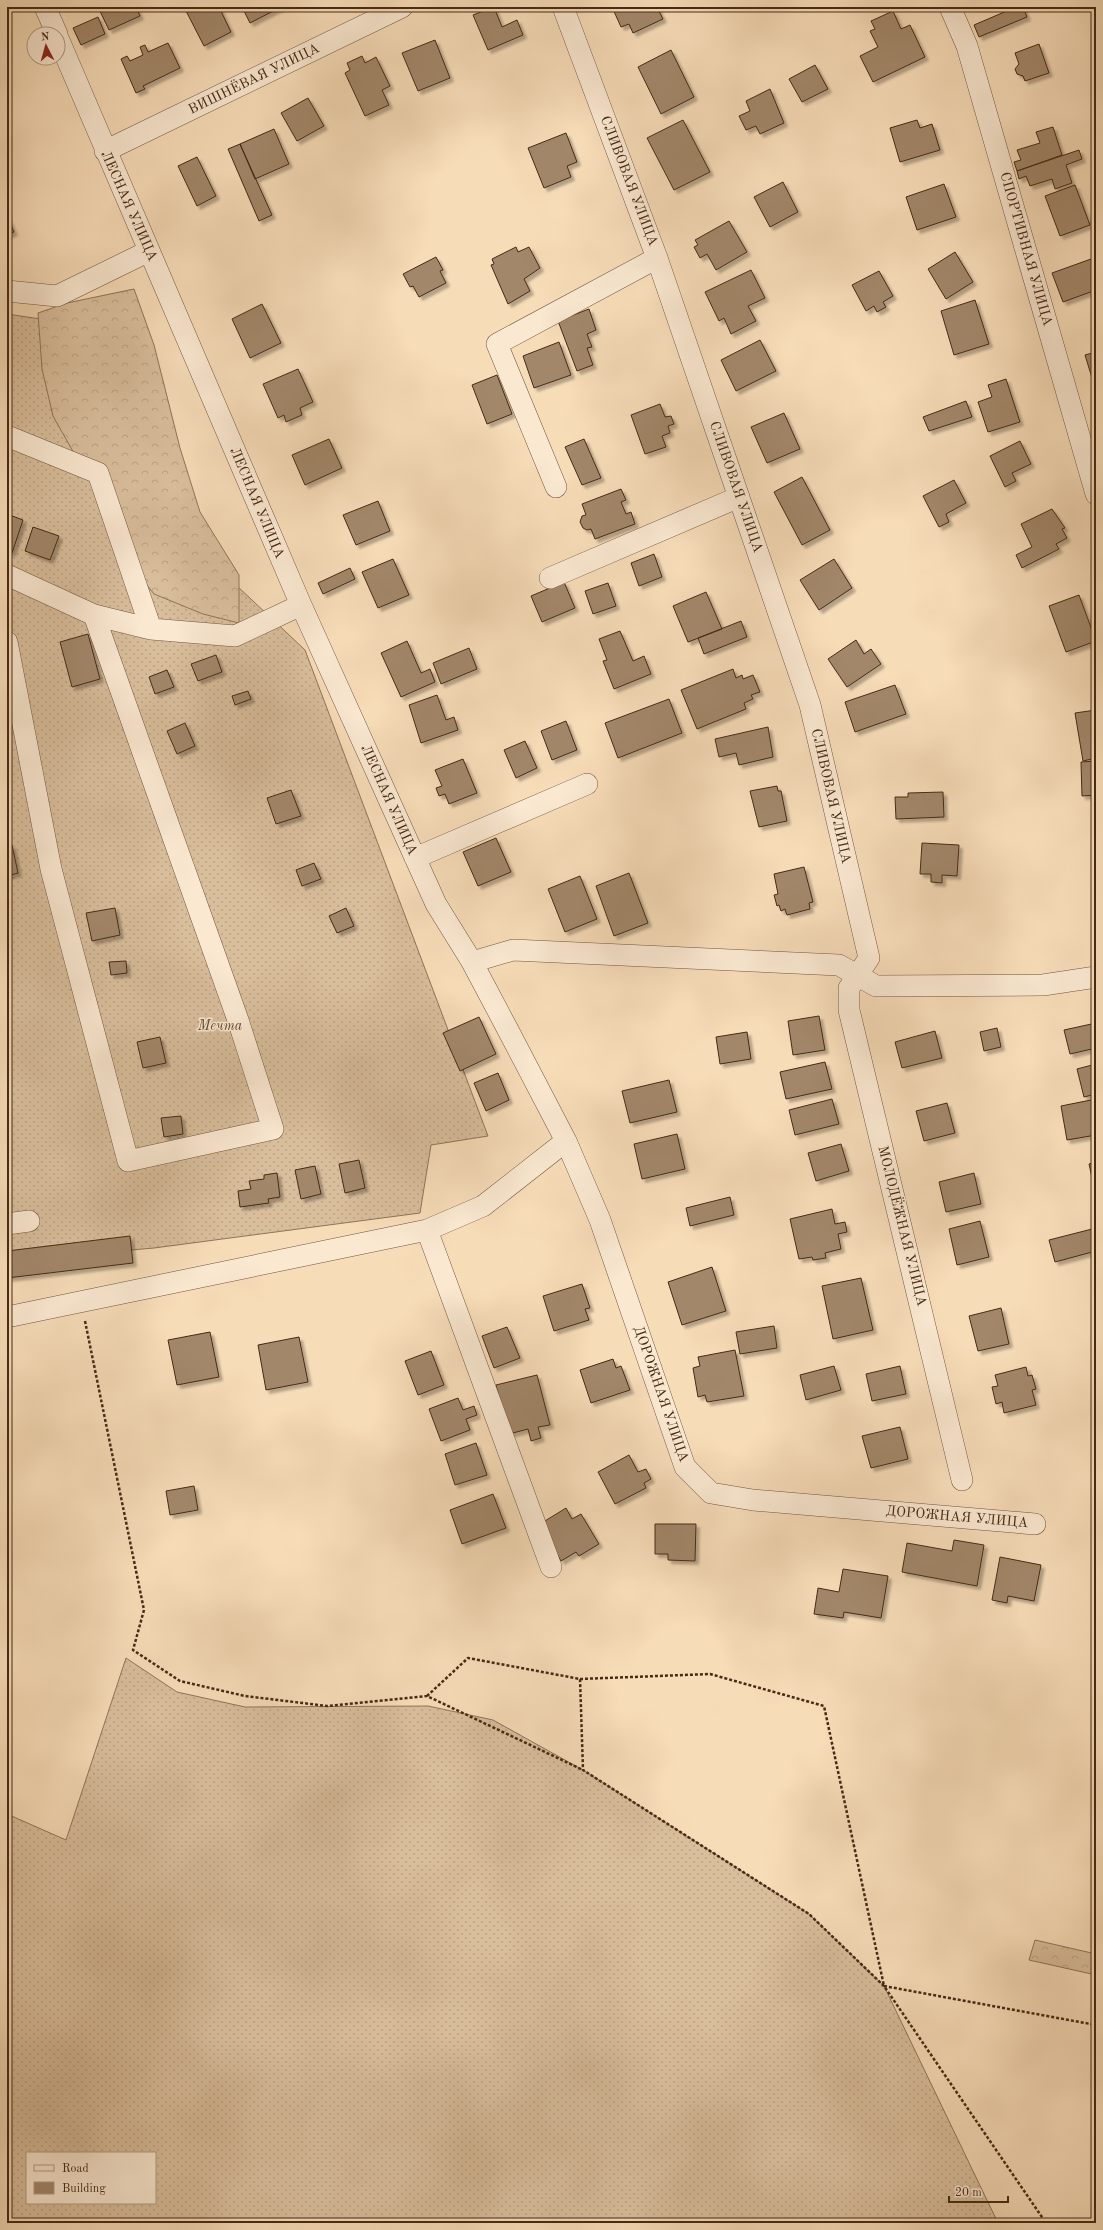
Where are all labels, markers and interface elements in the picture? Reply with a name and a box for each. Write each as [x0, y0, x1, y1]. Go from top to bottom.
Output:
north arrow [26, 26, 66, 66]
text: N [40, 32, 50, 43]
street label: ВИШНЁВАЯ УЛИЦА [185, 38, 322, 117]
street label: СЛИВОВАЯ УЛИЦА [598, 114, 660, 248]
street label: ЛЕСНАЯ УЛИЦА [98, 149, 160, 264]
street label: СПОРТИВНАЯ УЛИЦА [997, 170, 1055, 328]
street label: СЛИВОВАЯ УЛИЦА [707, 420, 765, 555]
street label: ЛЕСНАЯ УЛИЦА [227, 445, 287, 561]
street label: СЛИВОВАЯ УЛИЦА [809, 727, 853, 865]
street label: ЛЕСНАЯ УЛИЦА [358, 743, 420, 858]
park label: Мечта [197, 1019, 243, 1033]
street label: МОЛОДЁЖНАЯ УЛИЦА [875, 1144, 932, 1308]
street label: ДОРОЖНАЯ УЛИЦА [631, 1324, 691, 1464]
street label: ДОРОЖНАЯ УЛИЦА [885, 1504, 1029, 1530]
legend [26, 2152, 156, 2204]
text: Road [62, 2163, 89, 2175]
scale bar [949, 2178, 1008, 2204]
text: Building [62, 2183, 106, 2195]
text: 20 m [955, 2187, 982, 2199]

